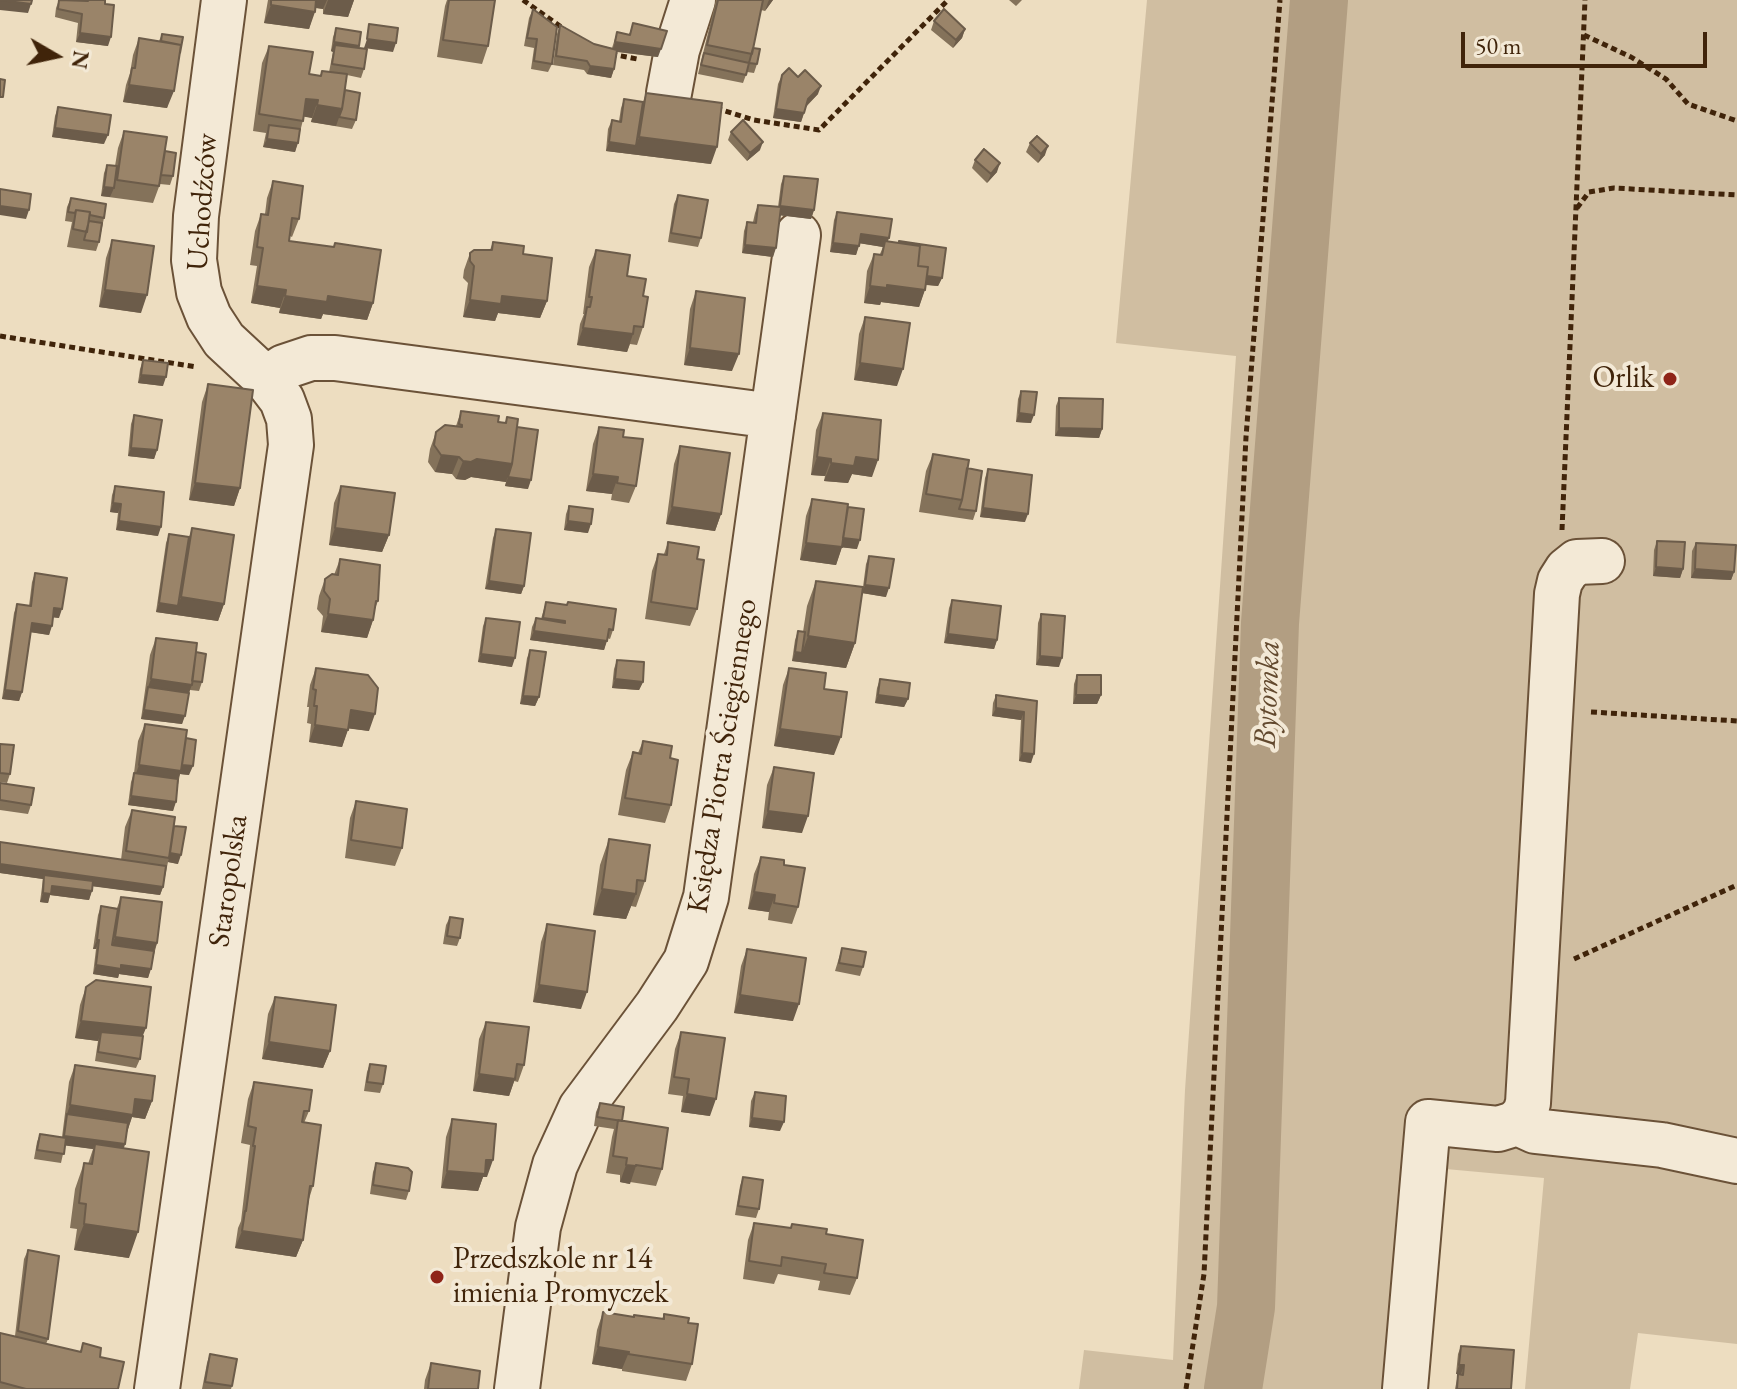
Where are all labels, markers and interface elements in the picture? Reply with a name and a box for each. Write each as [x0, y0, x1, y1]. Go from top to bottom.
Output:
north arrow [16, 16, 96, 96]
scale bar [1465, 16, 1711, 66]
text: 50 m [1475, 30, 1522, 61]
text: N [64, 49, 96, 71]
street label: Uchodźców [180, 132, 226, 272]
place label: Orlik [1592, 361, 1654, 397]
marker: Orlik [1661, 370, 1679, 388]
street label: Księdza Piotra Ściegiennego [680, 596, 766, 916]
water label: Bytomka [1247, 640, 1289, 748]
street label: Staropolska [202, 813, 256, 949]
place label: Przedszkole nr 14 imienia Promyczek [453, 1242, 668, 1312]
marker: Przedszkole nr 14 imienia Promyczek [428, 1268, 446, 1286]

